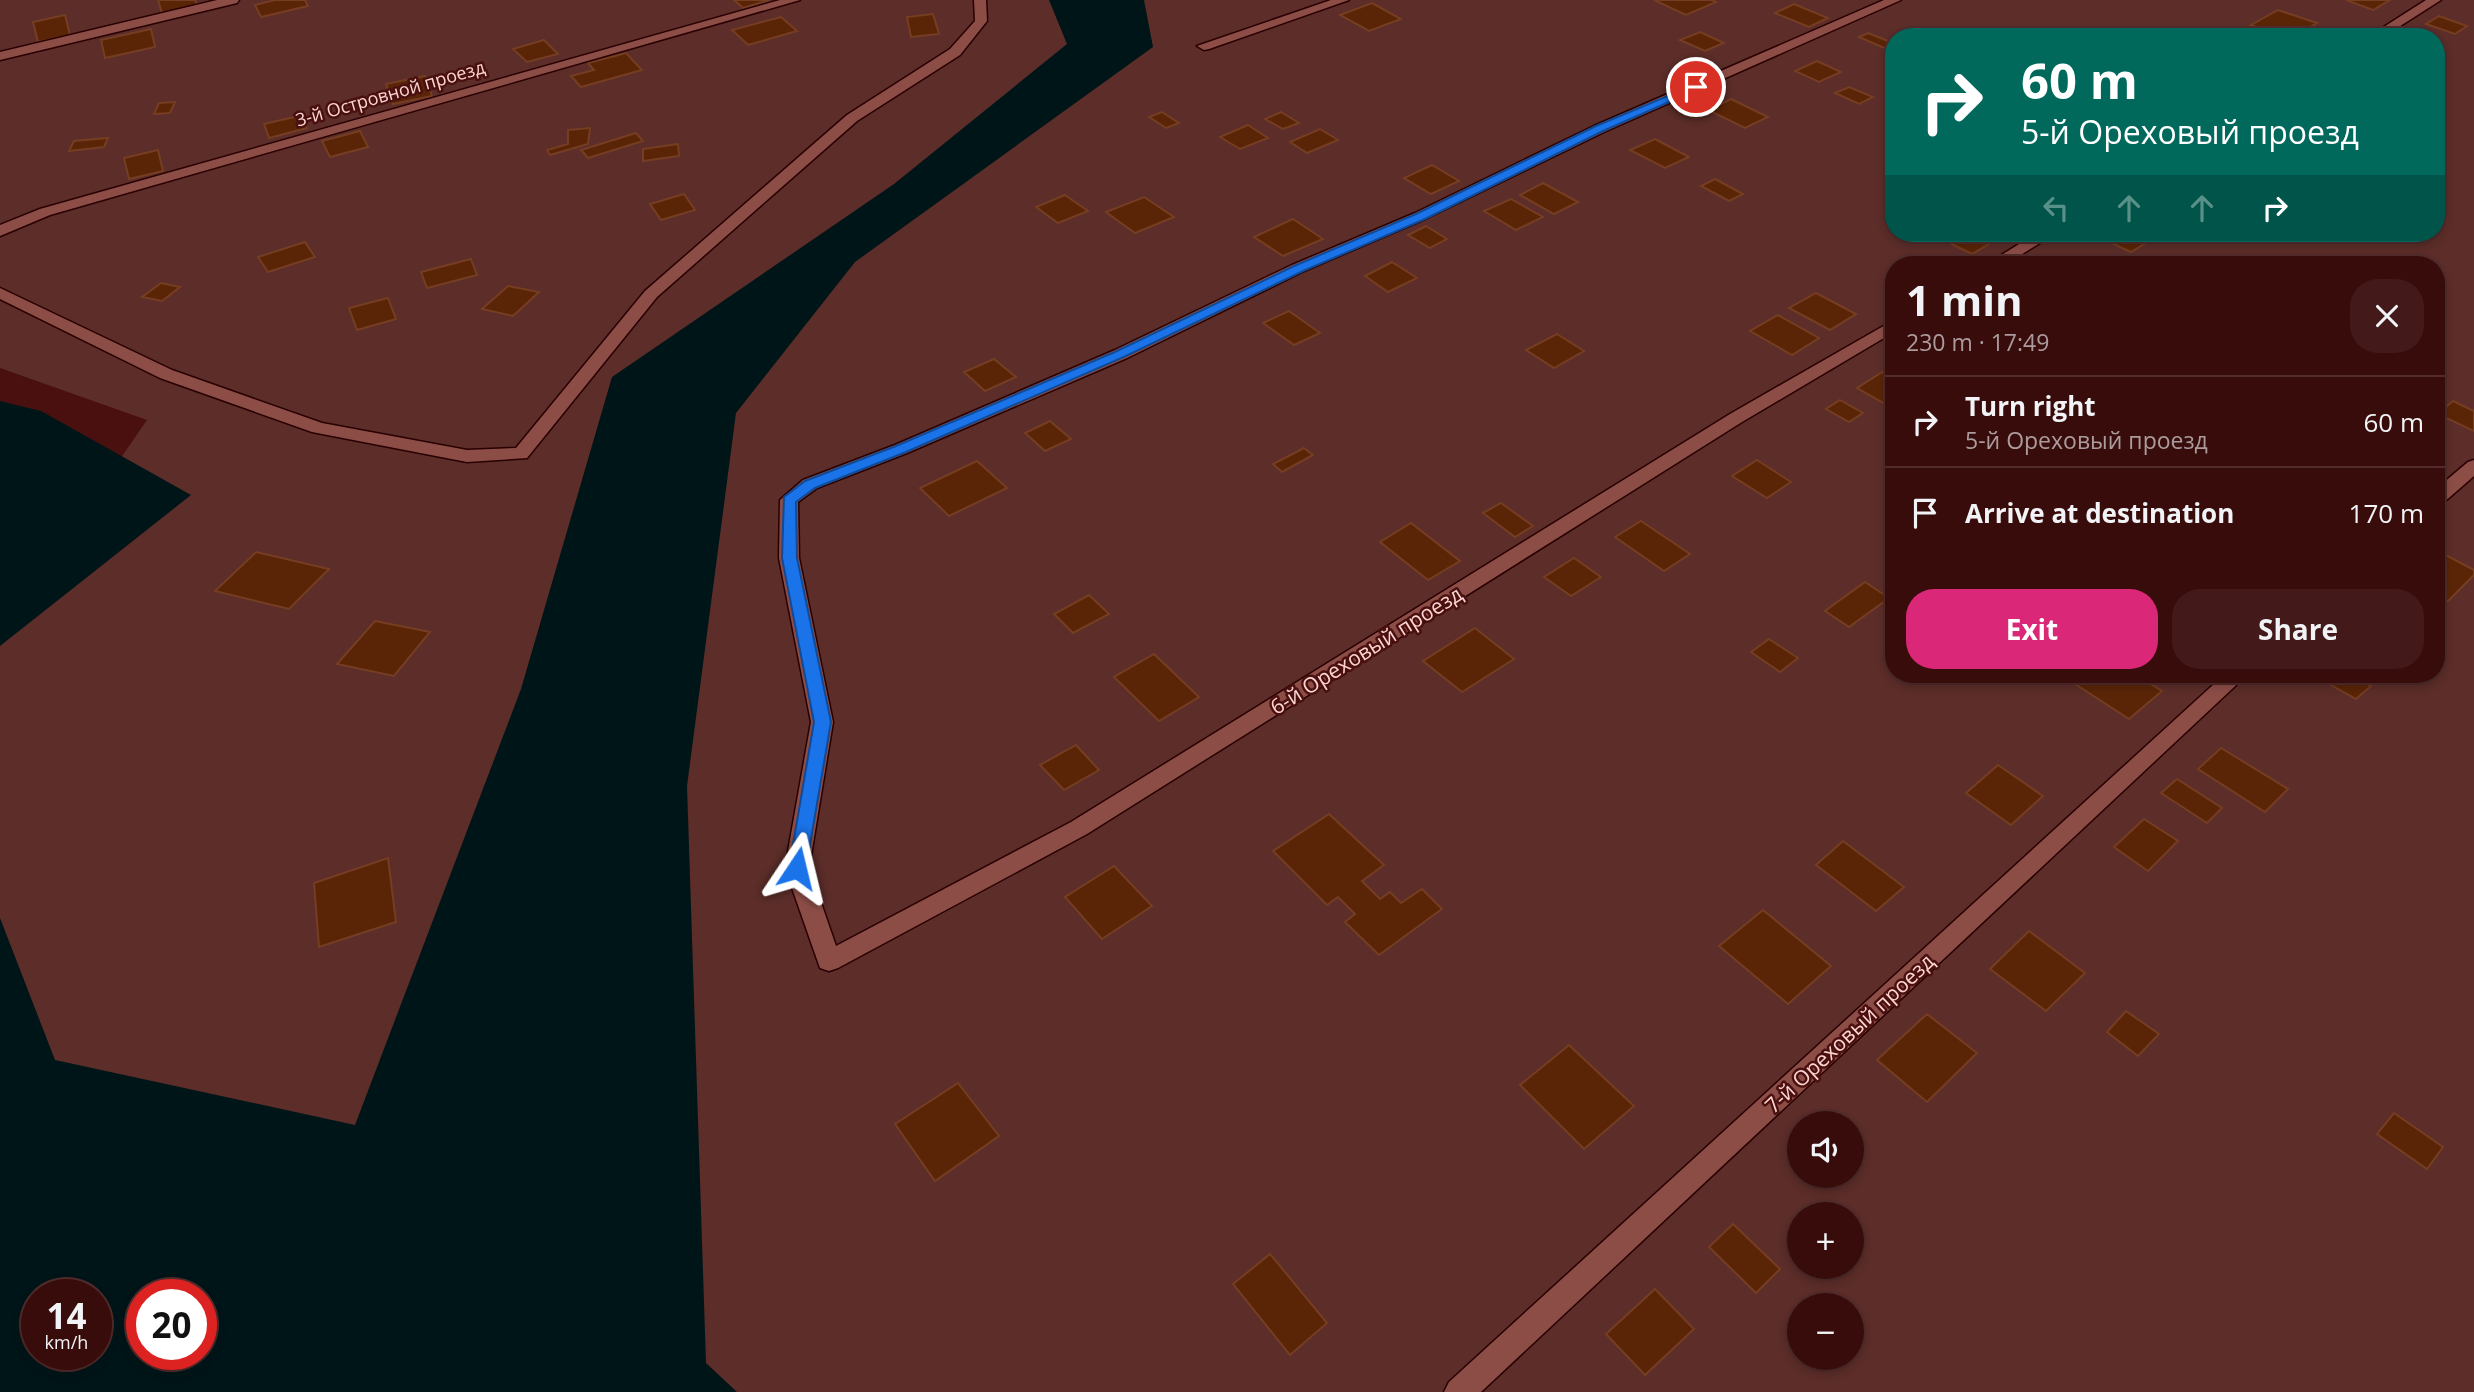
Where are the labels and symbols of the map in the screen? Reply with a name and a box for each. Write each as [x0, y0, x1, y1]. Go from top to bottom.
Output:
street label: 3-й Островной проезд [292, 54, 488, 132]
pin [1666, 57, 1726, 117]
street label: 6-й Ореховый проезд [1265, 579, 1467, 721]
position arrow [760, 831, 834, 905]
street label: 7-й Ореховый проезд [1758, 947, 1940, 1119]
speed limit sign: 20 [126, 1279, 217, 1370]

